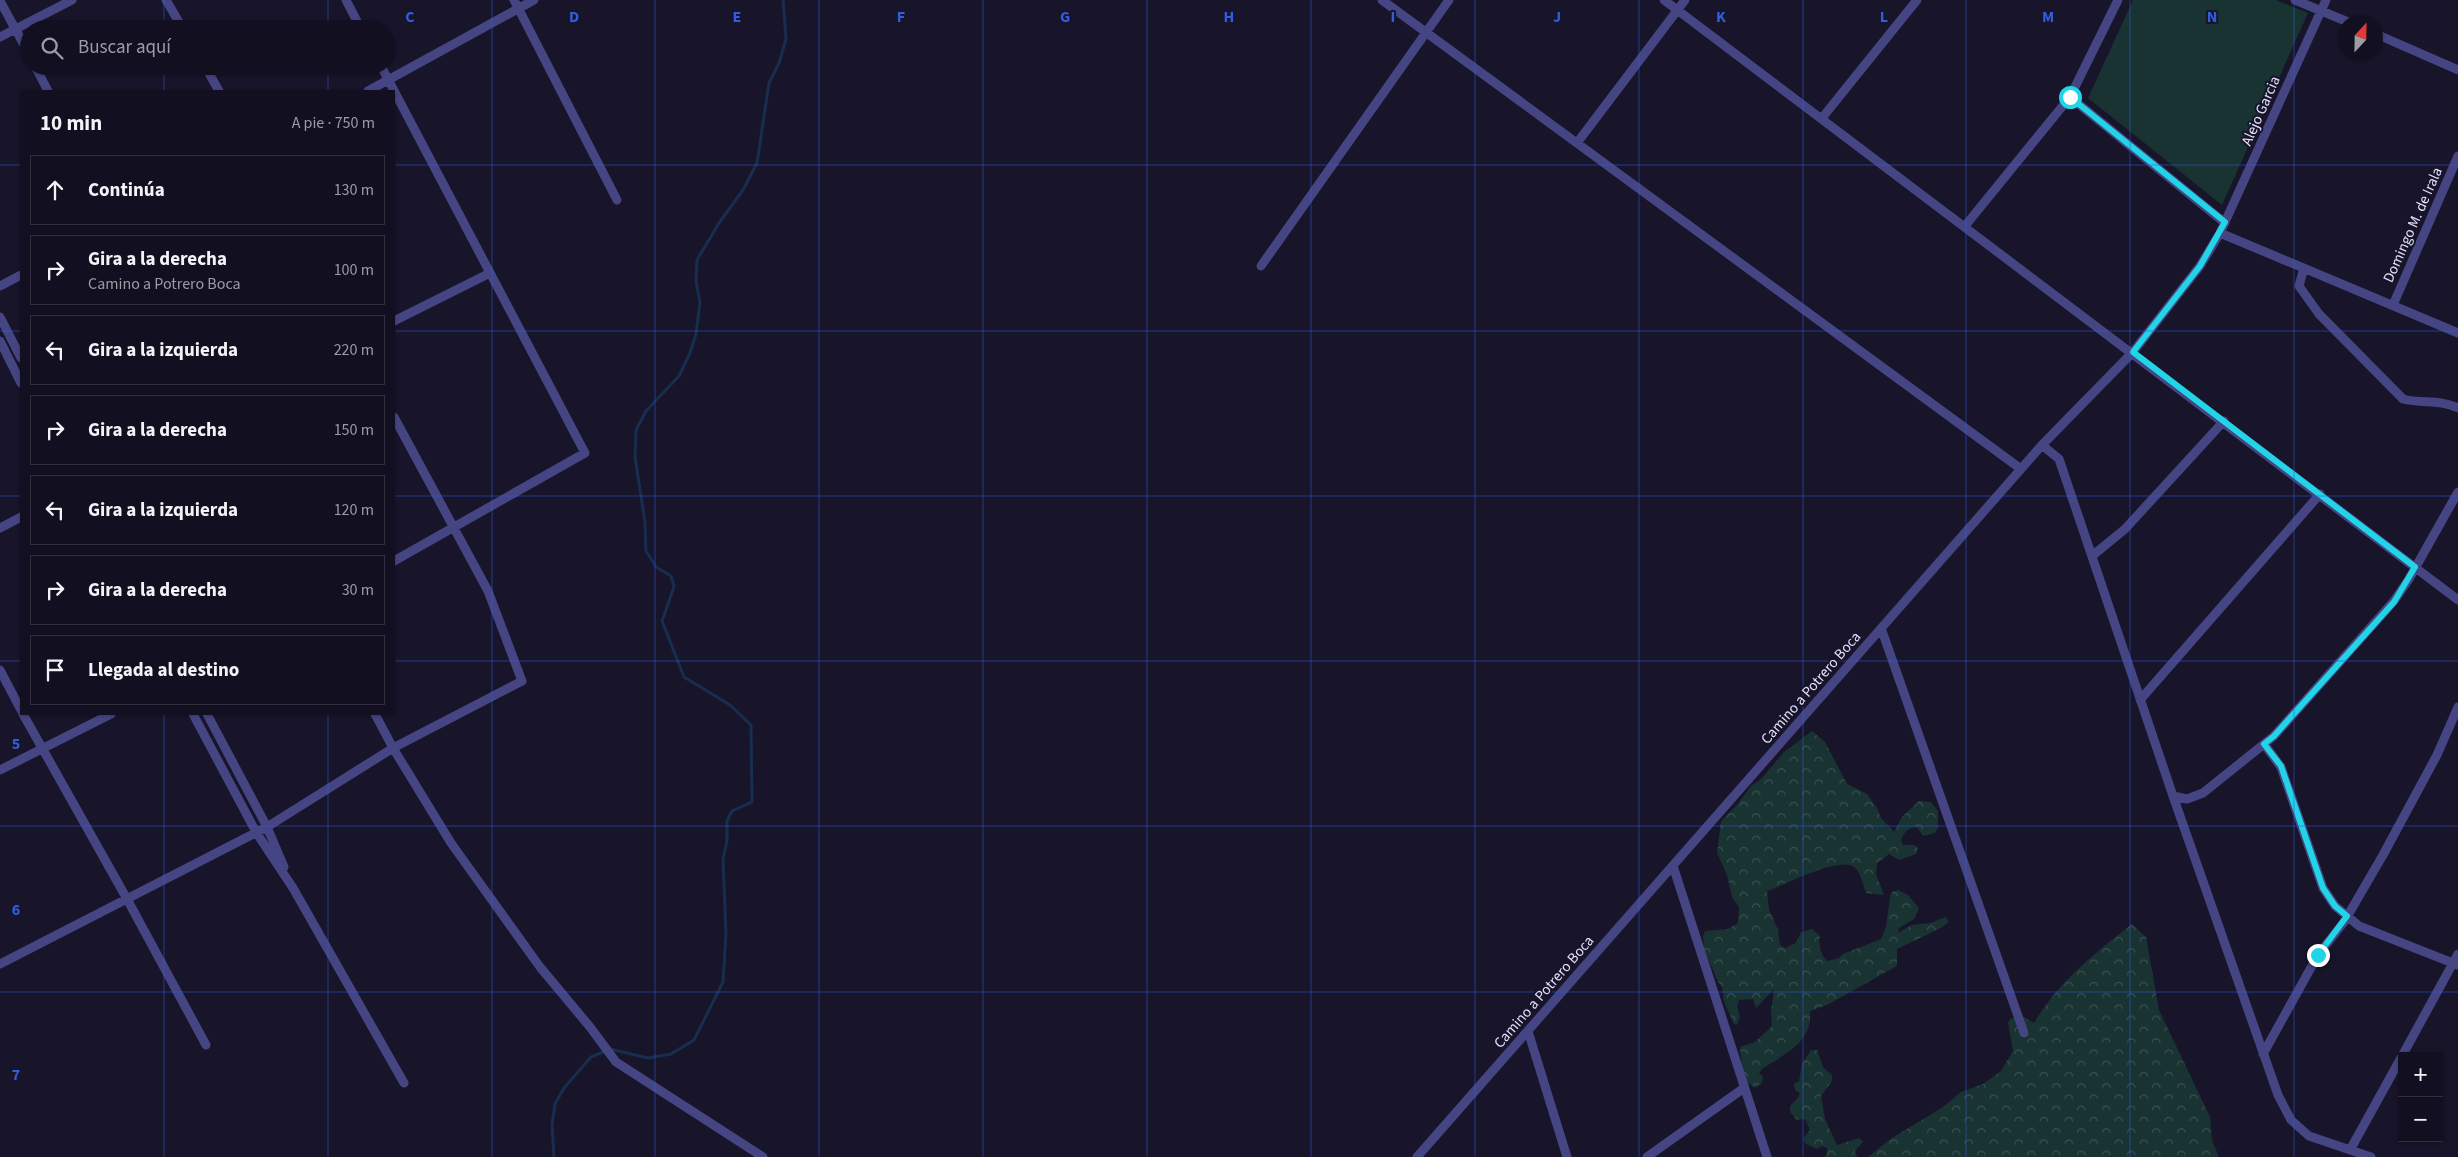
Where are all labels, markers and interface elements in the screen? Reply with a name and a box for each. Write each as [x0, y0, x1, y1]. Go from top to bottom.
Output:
text: C [405, 6, 415, 28]
text: D [569, 6, 579, 28]
text: E [733, 6, 741, 28]
text: F [897, 6, 905, 28]
text: G [1060, 6, 1070, 28]
text: H [1224, 6, 1234, 28]
text: I [1391, 6, 1395, 28]
text: J [1553, 6, 1561, 28]
text: K [1716, 6, 1726, 28]
text: L [1880, 6, 1888, 28]
text: M [2042, 6, 2054, 28]
text: N [2207, 6, 2217, 28]
north arrow [2338, 15, 2383, 60]
search box [20, 20, 395, 75]
icon: search [38, 34, 66, 62]
text: Buscar aquí [78, 34, 171, 61]
street label: Alejo Garcia [2236, 73, 2286, 149]
route start [2059, 86, 2082, 109]
text: 10 min [40, 108, 102, 138]
text: A pie · 750 m [292, 112, 375, 134]
street label: Domingo M. de Irala [2378, 164, 2448, 286]
icon: ahead [41, 176, 69, 204]
text: Continúa [88, 177, 165, 204]
text: 130 m [334, 179, 374, 201]
text: Gira a la derecha [88, 246, 227, 273]
icon: right [41, 256, 69, 284]
text: 100 m [334, 259, 374, 281]
text: Camino a Potrero Boca [88, 273, 241, 295]
icon: left [41, 336, 69, 364]
text: Gira a la izquierda [88, 337, 238, 364]
text: 220 m [334, 339, 374, 361]
icon: right [41, 416, 69, 444]
text: Gira a la derecha [88, 417, 227, 444]
text: 150 m [334, 419, 374, 441]
icon: left [41, 496, 69, 524]
text: Gira a la izquierda [88, 497, 238, 524]
text: 120 m [334, 499, 374, 521]
icon: right [41, 576, 69, 604]
text: Gira a la derecha [88, 577, 227, 604]
text: 30 m [342, 579, 374, 601]
street label: Camino a Potrero Boca [1756, 627, 1866, 749]
icon: arrive [41, 656, 69, 684]
text: Llegada al destino [88, 657, 239, 684]
text: 5 [12, 733, 20, 755]
text: 6 [12, 899, 20, 921]
street label: Camino a Potrero Boca [1489, 931, 1599, 1053]
route end [2307, 944, 2330, 967]
map controls [2398, 1052, 2443, 1142]
button: + [2398, 1052, 2443, 1097]
text: 7 [12, 1064, 20, 1086]
button: − [2398, 1097, 2443, 1142]

